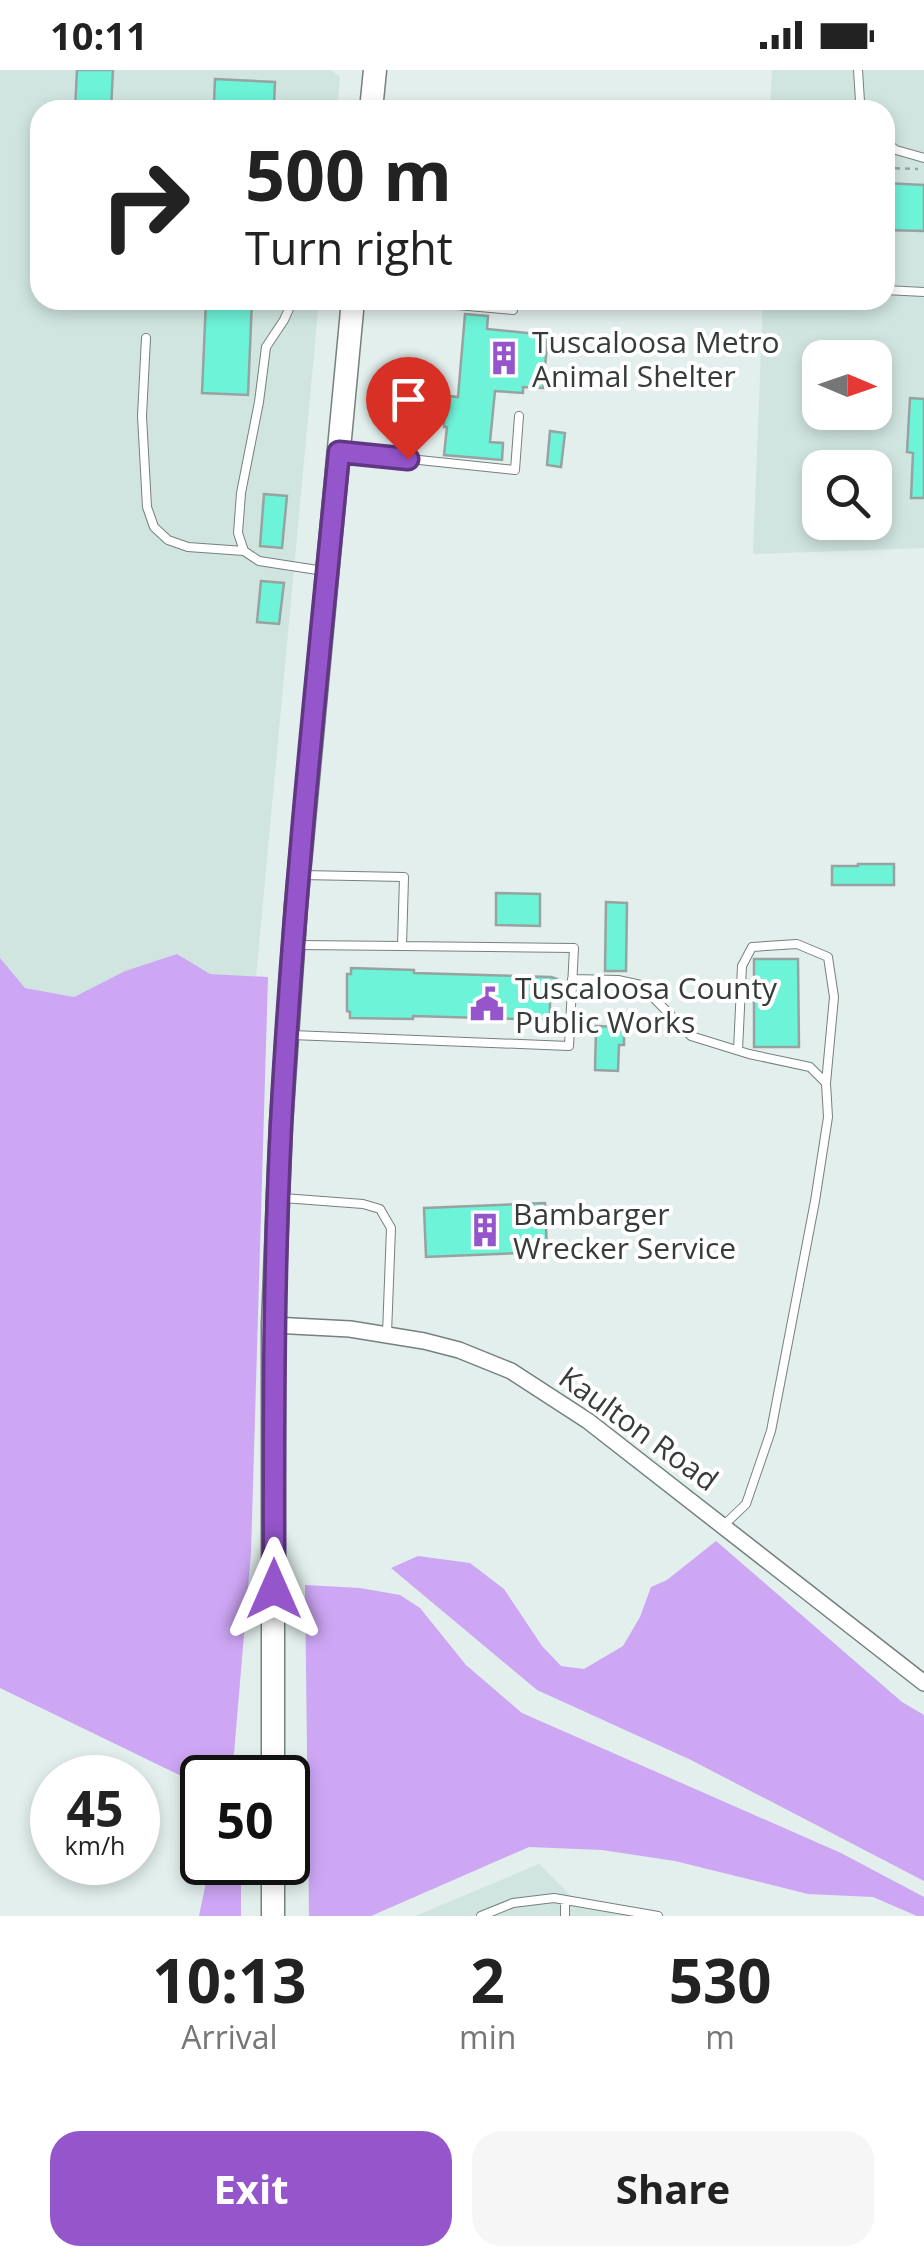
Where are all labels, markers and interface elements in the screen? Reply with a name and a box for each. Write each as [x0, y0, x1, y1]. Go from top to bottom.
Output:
text: 10:11 [50, 9, 148, 61]
text: 500 m [245, 126, 452, 222]
icon: right [80, 140, 210, 270]
text: Turn right [245, 217, 453, 278]
place label: Tuscaloosa Metro Animal Shelter [532, 321, 780, 396]
building icon: Tuscaloosa Metro Animal Shelter [485, 339, 523, 377]
north arrow [802, 340, 892, 430]
map controls [802, 340, 892, 540]
pin [366, 357, 451, 460]
icon: arrive [381, 372, 436, 427]
button: search [802, 450, 892, 540]
place label: Tuscaloosa County Public Works [515, 967, 778, 1042]
public building icon: Tuscaloosa County Public Works [468, 985, 506, 1023]
place label: Bambarger Wrecker Service [513, 1193, 736, 1268]
building icon: Bambarger Wrecker Service [466, 1211, 504, 1249]
street label: Kaulton Road [551, 1356, 727, 1500]
position arrow [222, 1537, 326, 1641]
speed limit sign: 50 [180, 1755, 310, 1885]
text: 45 [66, 1774, 124, 1842]
text: km/h [65, 1828, 125, 1862]
text: 10:13 [152, 1939, 307, 2021]
text: 2 [471, 1939, 505, 2021]
text: 530 [669, 1939, 772, 2021]
text: Arrival [181, 2015, 278, 2058]
text: min [459, 2015, 516, 2058]
text: m [705, 2015, 735, 2058]
button: Exit [50, 2131, 452, 2246]
button: Share [472, 2131, 874, 2246]

